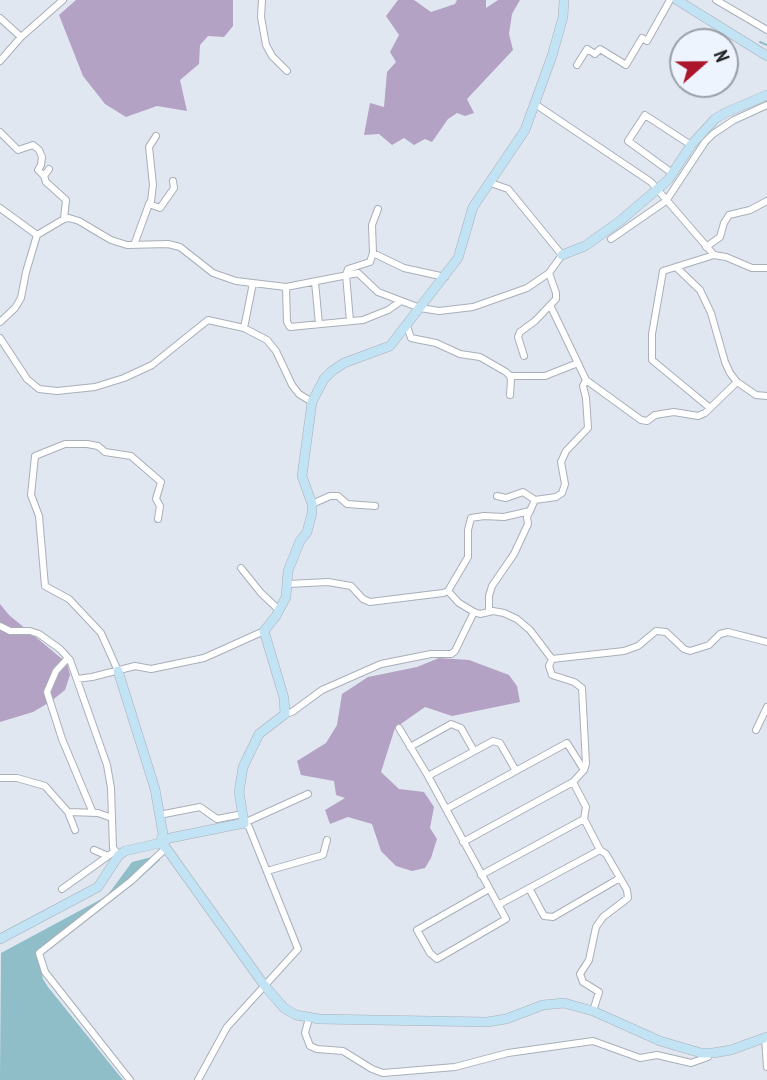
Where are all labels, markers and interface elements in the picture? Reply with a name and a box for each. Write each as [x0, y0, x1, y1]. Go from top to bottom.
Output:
north arrow [669, 28, 739, 98]
text: N [709, 47, 735, 65]

